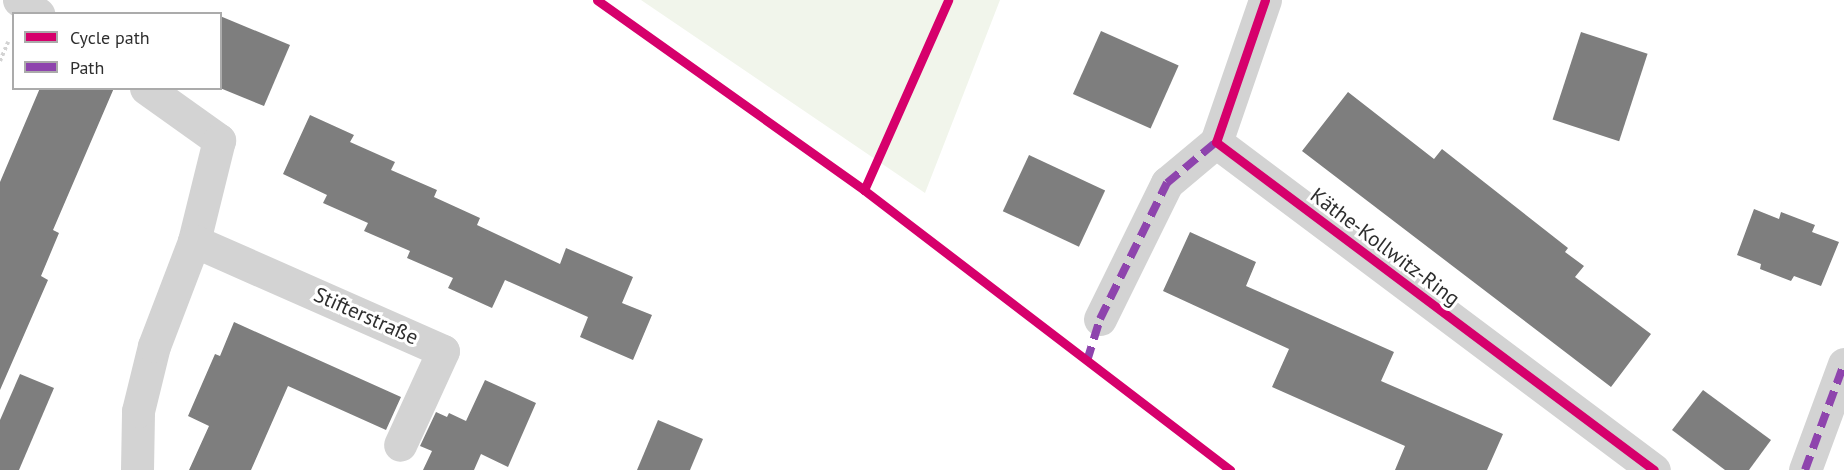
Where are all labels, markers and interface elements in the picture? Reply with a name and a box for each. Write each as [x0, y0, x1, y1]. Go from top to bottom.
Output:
legend [12, 12, 222, 90]
text: Cycle path [70, 26, 150, 49]
text: Path [70, 56, 104, 79]
street label: Käthe-Kollwitz-Ring [1305, 183, 1465, 311]
street label: Stifterstraße [310, 282, 422, 350]

